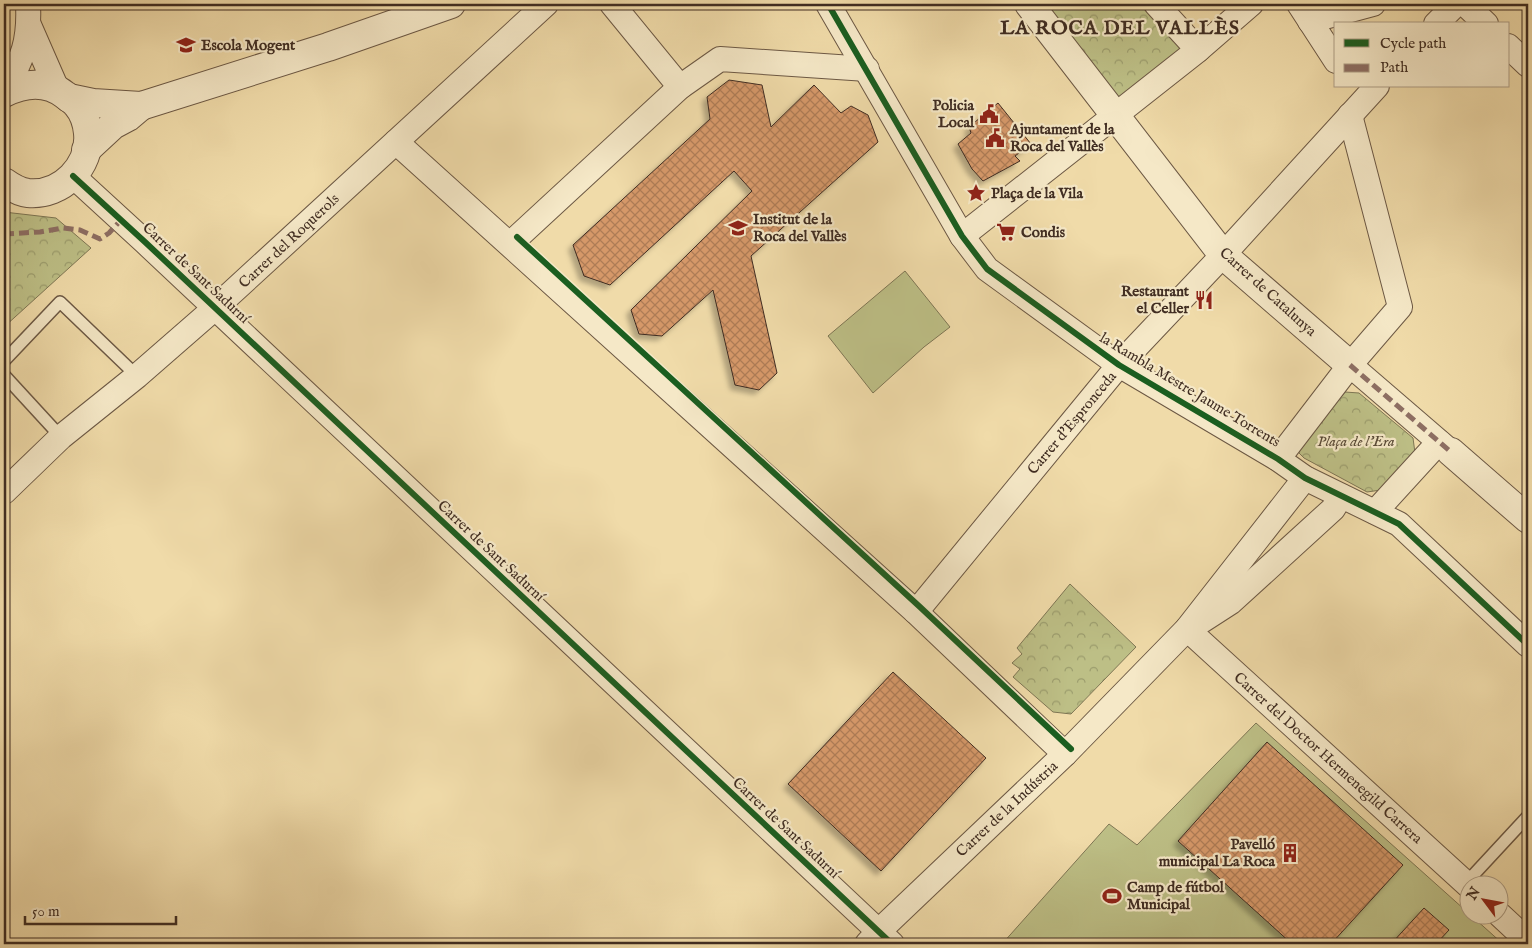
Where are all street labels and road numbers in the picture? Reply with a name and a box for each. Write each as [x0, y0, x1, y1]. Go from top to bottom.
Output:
street label: Carrer del Roquerols [235, 190, 343, 292]
street label: Carrer de Sant Sadurní [138, 218, 254, 328]
street label: Carrer de Catalunya [1215, 243, 1321, 341]
street label: la Rambla Mestre Jaume Torrents [1096, 328, 1284, 452]
street label: Carrer d'Espronceda [1023, 367, 1121, 479]
street label: Carrer de Sant Sadurní [433, 496, 549, 606]
street label: Carrer del Doctor Hermenegild Carrera [1230, 668, 1427, 848]
street label: Carrer de la Indústria [952, 757, 1062, 861]
street label: Carrer de Sant Sadurní [728, 773, 844, 883]

